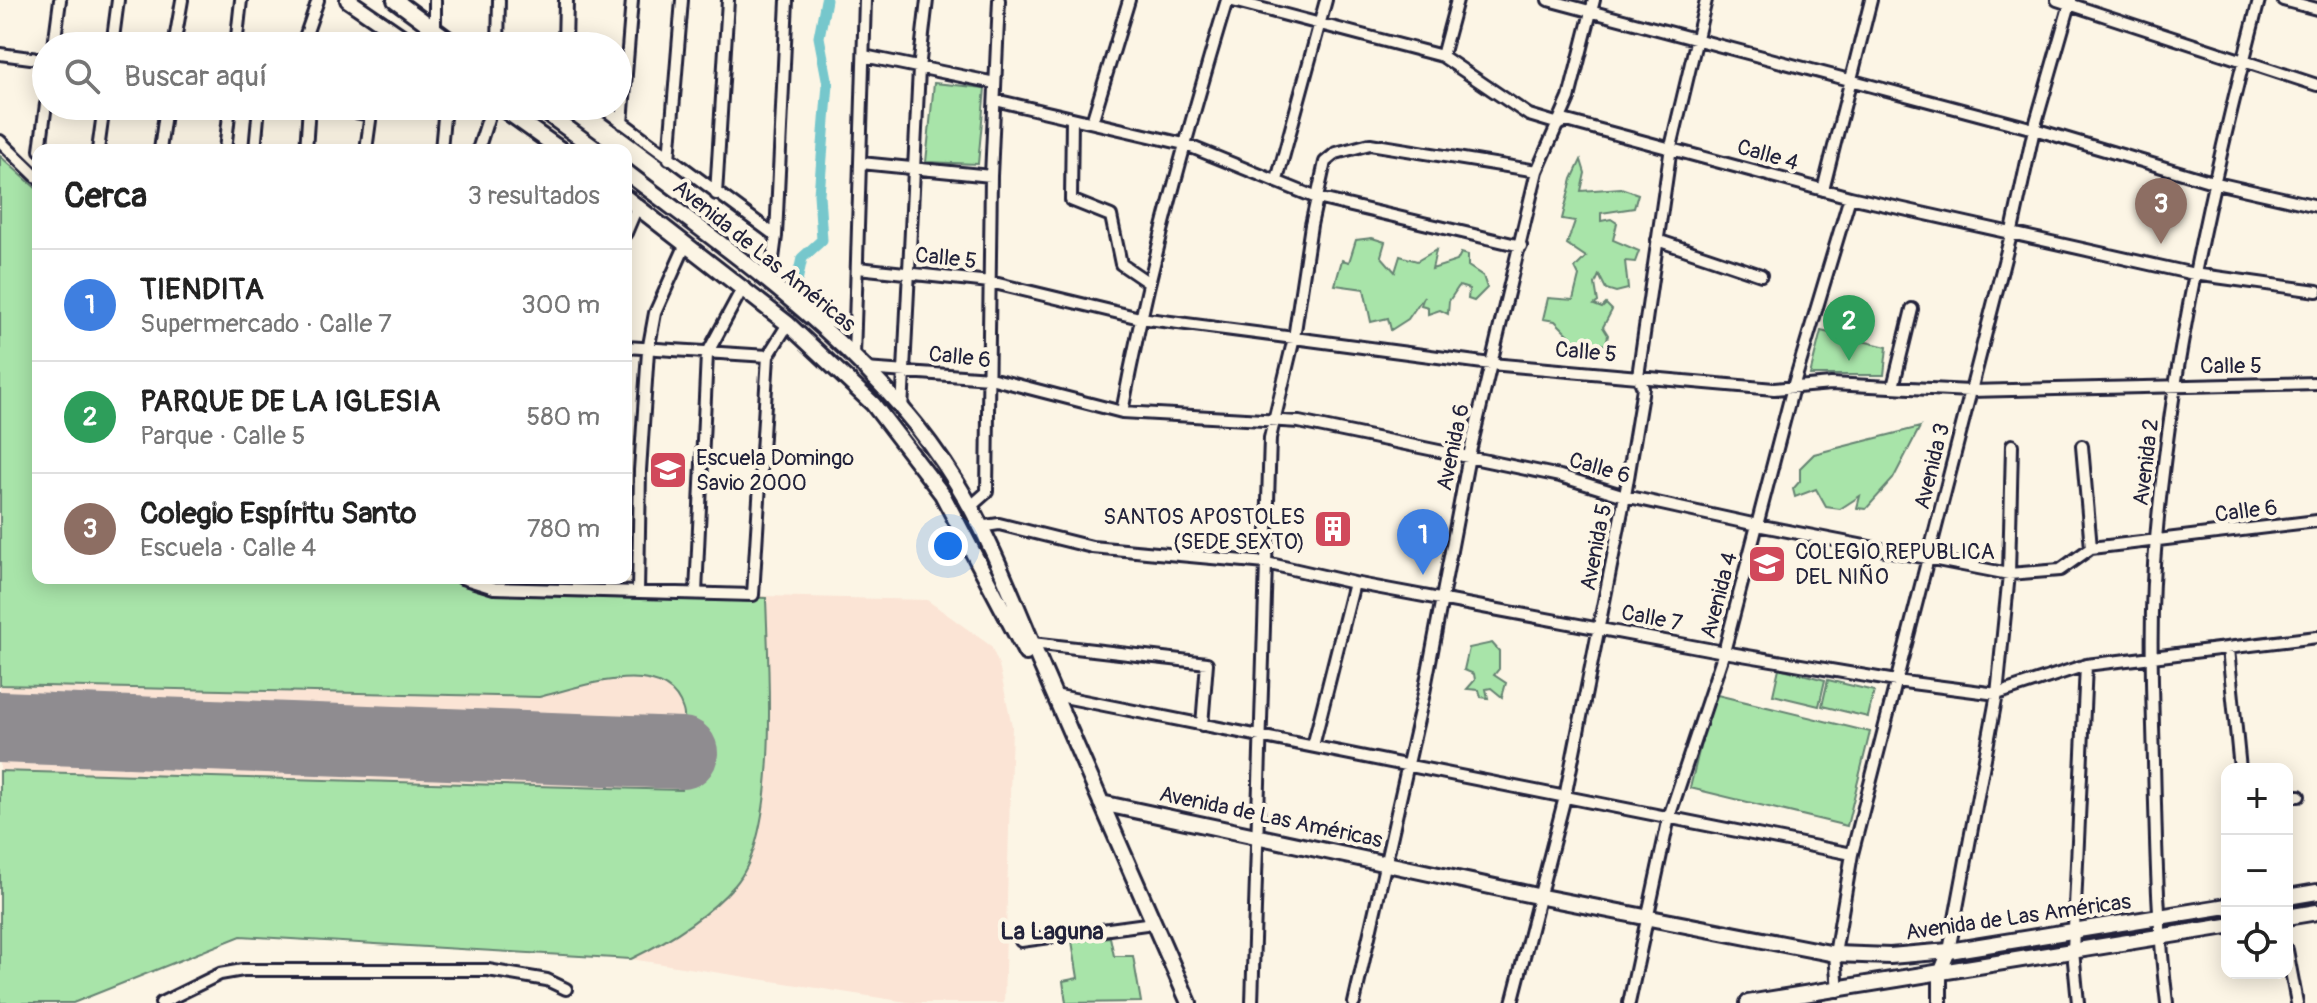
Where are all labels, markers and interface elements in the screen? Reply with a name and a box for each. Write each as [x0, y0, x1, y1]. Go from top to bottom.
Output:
search box [32, 32, 632, 120]
icon: search [60, 54, 104, 98]
text: Buscar aquí [124, 58, 267, 95]
street label: Calle 4 [1734, 133, 1802, 177]
street label: Avenida de Las Américas [667, 173, 862, 338]
text: Cerca [64, 175, 147, 218]
pin: 3 [2135, 178, 2187, 244]
text: 3 resultados [468, 180, 600, 212]
street label: Calle 5 [914, 241, 978, 275]
text: TIENDITA [140, 271, 264, 308]
text: 1 [85, 289, 95, 321]
text: 300 m [521, 289, 600, 321]
pin: 2 [1823, 295, 1875, 361]
text: Supermercado · Calle 7 [140, 308, 392, 340]
street label: Calle 5 [1554, 335, 1618, 369]
street label: Calle 6 [927, 340, 993, 374]
street label: Calle 5 [2200, 352, 2262, 380]
text: PARQUE DE LA IGLESIA [140, 383, 441, 420]
text: 2 [83, 401, 97, 433]
text: 580 m [526, 401, 600, 433]
street label: Avenida 6 [1430, 401, 1476, 493]
street label: Avenida 2 [2127, 417, 2165, 507]
text: Parque · Calle 5 [140, 420, 306, 452]
street label: Avenida 3 [1908, 420, 1956, 512]
place label: Escuela Domingo Savio 2000 [696, 444, 854, 497]
street label: Calle 6 [1566, 446, 1634, 490]
school or university icon: Escuela Domingo Savio 2000 [647, 449, 689, 491]
street label: Calle 6 [2213, 493, 2279, 529]
text: Colegio Espíritu Santo [140, 495, 416, 532]
street label: Avenida 5 [1574, 502, 1618, 593]
place label: SANTOS APOSTOLES (SEDE SEXTO) [1103, 503, 1305, 556]
building icon: SANTOS APOSTOLES (SEDE SEXTO) [1312, 508, 1354, 550]
pin: 1 [1397, 509, 1449, 575]
text: 3 [83, 513, 97, 545]
text: 780 m [527, 513, 600, 545]
your location [928, 526, 968, 566]
text: Escuela · Calle 4 [140, 532, 316, 564]
place label: COLEGIO REPUBLICA DEL NIÑO [1795, 538, 1995, 591]
school or university icon: COLEGIO REPUBLICA DEL NIÑO [1746, 543, 1788, 585]
street label: Avenida 4 [1694, 549, 1744, 641]
street label: Calle 7 [1619, 598, 1685, 638]
map controls [2221, 763, 2293, 979]
button: + [2221, 763, 2293, 835]
street label: Avenida de Las Américas [1157, 780, 1385, 854]
button: − [2221, 835, 2293, 907]
street label: Avenida de Las Américas [1904, 887, 2133, 947]
button: locate [2221, 907, 2293, 979]
district label: La Laguna [1000, 917, 1104, 946]

